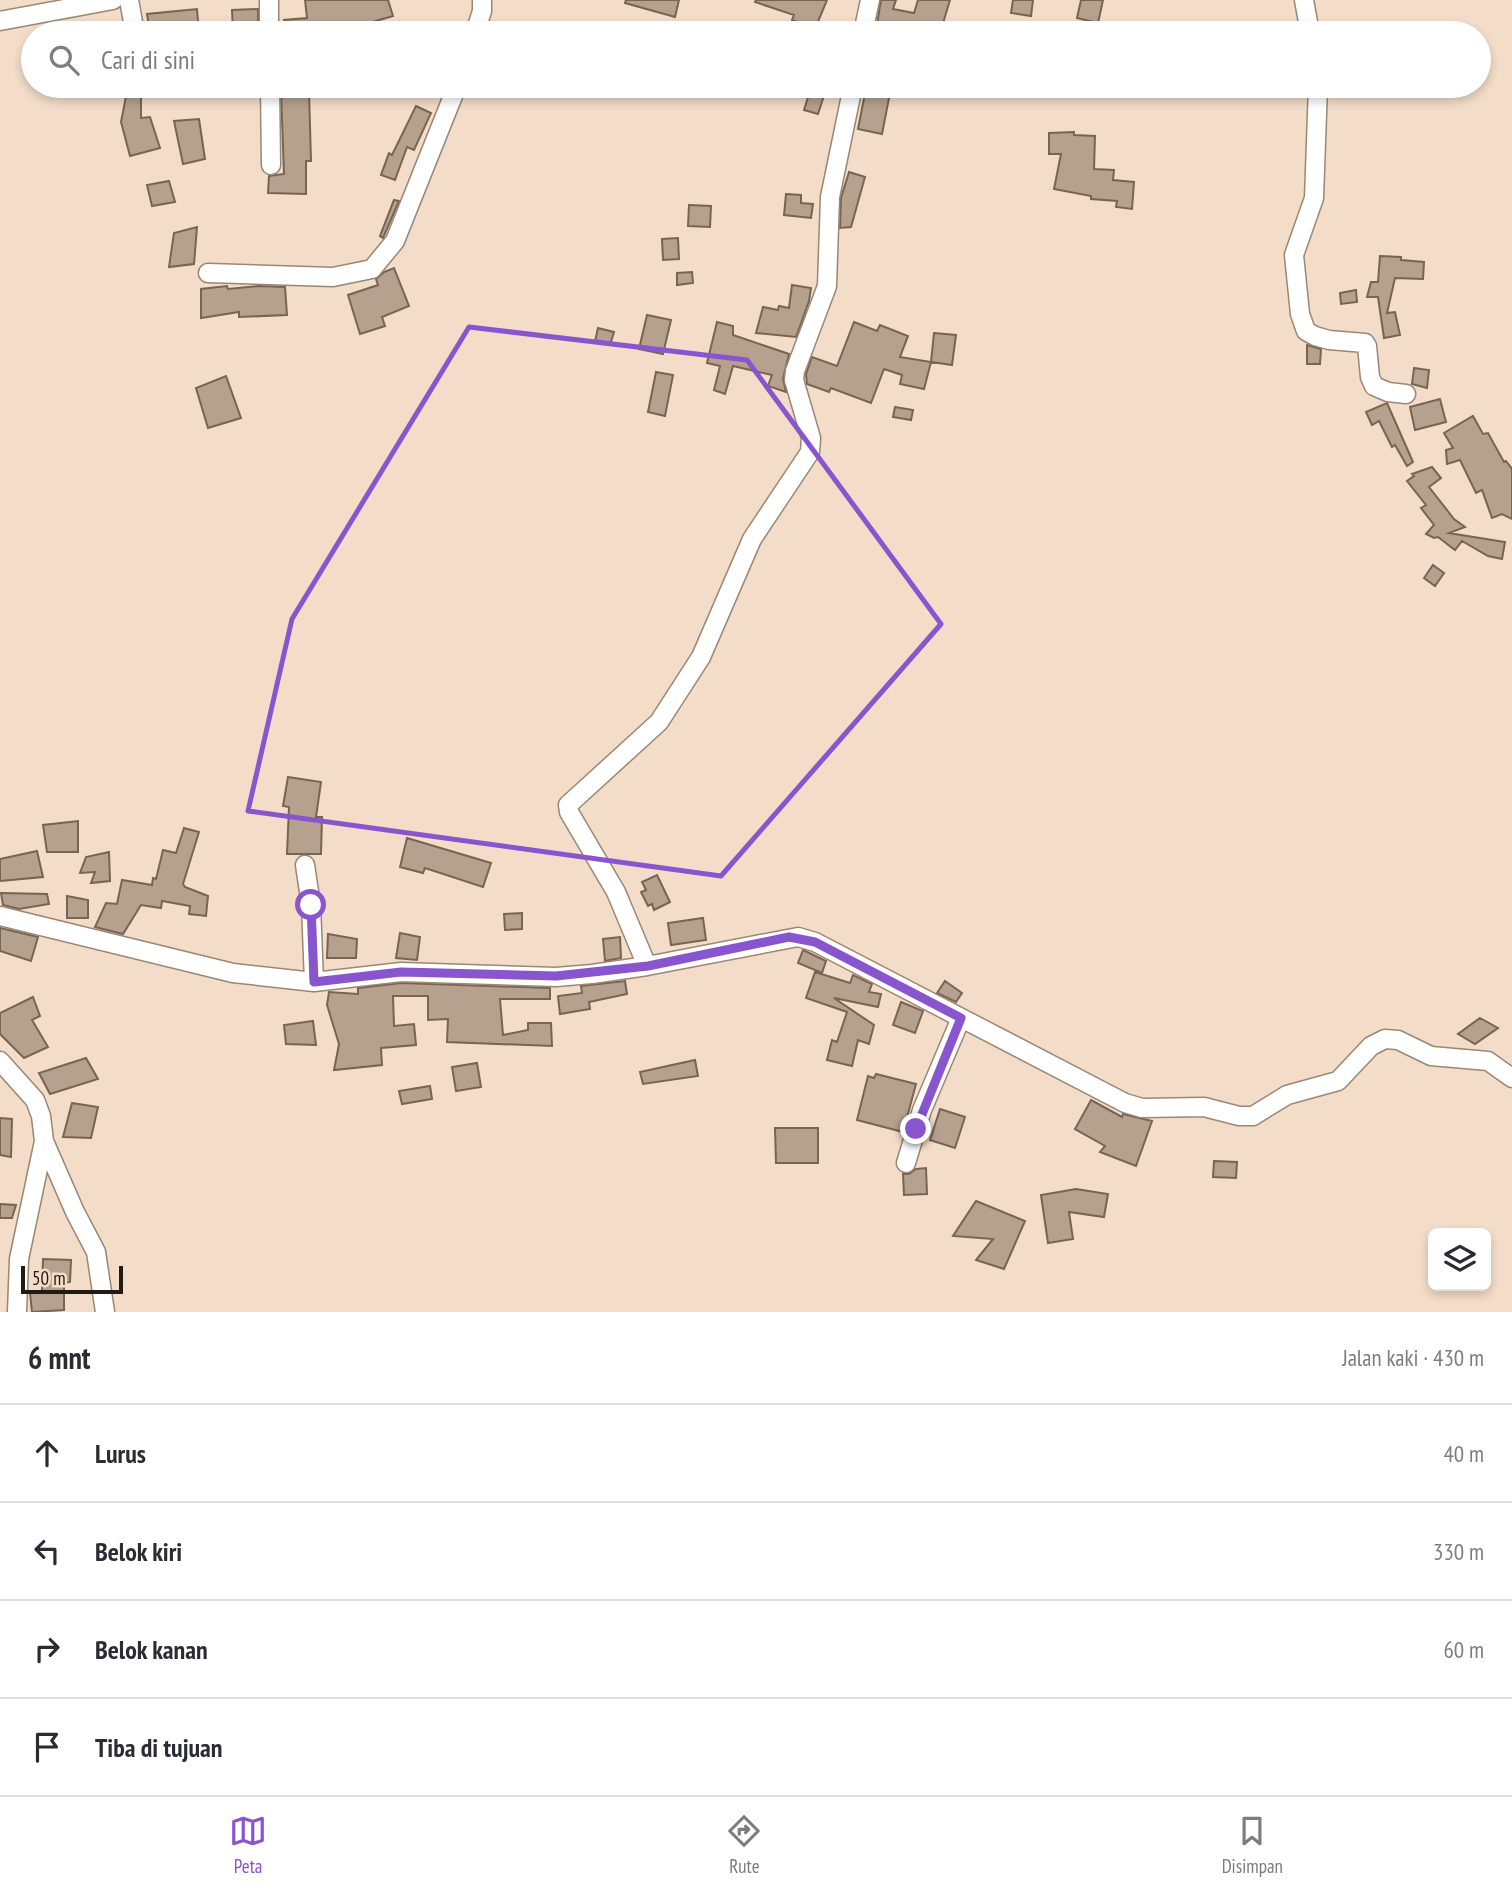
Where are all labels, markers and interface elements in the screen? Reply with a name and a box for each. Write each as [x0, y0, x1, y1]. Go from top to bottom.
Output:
search box [21, 21, 1491, 98]
icon: search [45, 41, 83, 79]
text: Cari di sini [101, 43, 195, 76]
route start [295, 889, 326, 920]
route end [900, 1113, 931, 1144]
map controls [1428, 1228, 1491, 1291]
button: layers [1428, 1228, 1491, 1291]
scale bar [21, 1263, 122, 1295]
text: 50 m [32, 1266, 66, 1290]
text: 6 mnt [28, 1338, 91, 1377]
text: Jalan kaki · 430 m [1342, 1343, 1484, 1372]
icon: ahead [28, 1434, 66, 1472]
text: Lurus [95, 1437, 146, 1470]
text: 40 m [1443, 1439, 1484, 1468]
icon: left [28, 1532, 66, 1570]
text: Belok kiri [95, 1535, 182, 1568]
text: 330 m [1433, 1537, 1484, 1566]
icon: right [28, 1630, 66, 1668]
text: Belok kanan [95, 1633, 208, 1666]
text: 60 m [1443, 1635, 1484, 1664]
icon: arrive [28, 1728, 66, 1766]
text: Tiba di tujuan [95, 1731, 223, 1764]
tab: Peta [229, 1812, 267, 1878]
tab: Rute [725, 1812, 763, 1878]
tab: Disimpan [1222, 1812, 1283, 1878]

